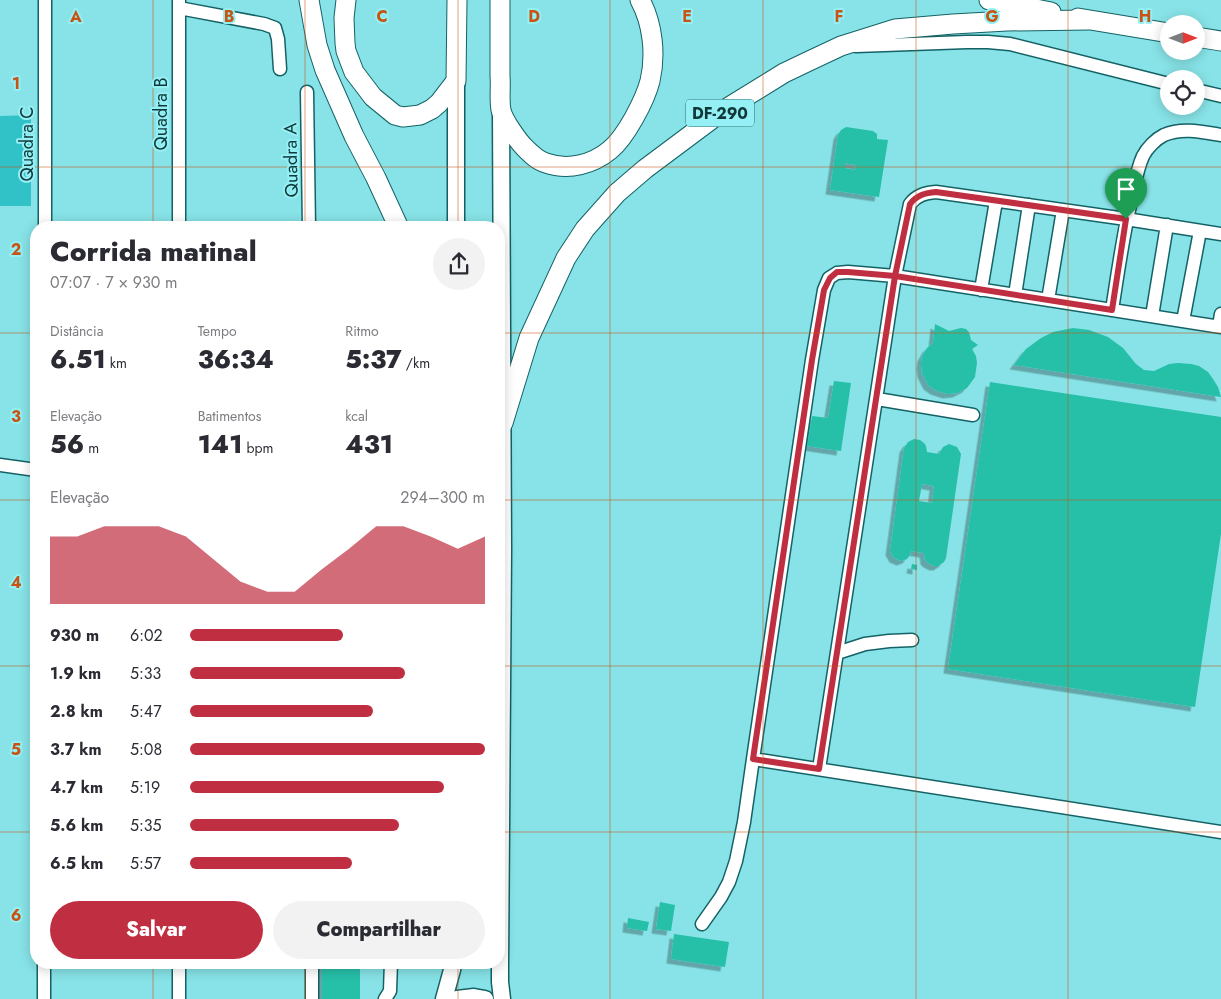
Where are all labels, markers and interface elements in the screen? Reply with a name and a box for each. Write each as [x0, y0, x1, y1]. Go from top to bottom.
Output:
text: A [69, 5, 82, 28]
text: B [224, 5, 234, 28]
text: C [376, 5, 388, 28]
text: D [528, 5, 540, 28]
text: E [682, 5, 692, 28]
text: F [835, 5, 843, 28]
text: G [985, 5, 999, 28]
text: H [1139, 5, 1151, 28]
north arrow [1160, 15, 1205, 60]
map controls [1160, 15, 1205, 115]
button: locate [1160, 70, 1205, 115]
text: 1 [12, 72, 20, 95]
street label: Quadra B [148, 78, 174, 150]
road number: DF-290 [686, 100, 754, 126]
street label: Quadra C [14, 106, 40, 182]
street label: Quadra A [277, 122, 305, 198]
pin [1105, 168, 1147, 219]
icon: arrive [1112, 175, 1140, 203]
text: Corrida matinal [50, 231, 257, 272]
text: 2 [11, 238, 21, 261]
button: share [433, 238, 485, 290]
text: 07:07 · 7 × 930 m [50, 271, 178, 294]
text: Distância [50, 321, 103, 341]
text: Tempo [198, 321, 237, 341]
text: Ritmo [345, 321, 379, 341]
text: 6.51 [50, 341, 106, 377]
text: 36:34 [198, 341, 274, 377]
text: 5:37 [345, 341, 402, 377]
text: km [106, 353, 127, 373]
text: /km [402, 353, 430, 373]
text: 3 [11, 405, 21, 428]
text: Elevação [50, 406, 102, 426]
text: Batimentos [198, 406, 261, 426]
text: kcal [345, 406, 368, 426]
text: 56 [50, 426, 84, 462]
text: 141 [198, 426, 242, 462]
text: 431 [345, 426, 393, 462]
text: m [84, 438, 99, 458]
text: bpm [242, 438, 273, 458]
text: Elevação [50, 486, 109, 509]
text: 294–300 m [400, 486, 485, 509]
text: 4 [10, 571, 22, 594]
text: 930 m [50, 624, 99, 647]
text: 6:02 [130, 624, 163, 647]
text: 1.9 km [50, 662, 101, 685]
text: 5:33 [130, 662, 161, 685]
text: 2.8 km [50, 700, 103, 723]
text: 5:47 [130, 700, 162, 723]
text: 5 [11, 738, 21, 761]
text: 3.7 km [50, 738, 102, 761]
text: 5:08 [130, 738, 162, 761]
text: 4.7 km [50, 776, 103, 799]
text: 5:19 [130, 776, 160, 799]
text: 5.6 km [50, 814, 103, 837]
text: 5:35 [130, 814, 162, 837]
text: 6.5 km [50, 852, 103, 875]
text: 5:57 [130, 852, 161, 875]
button: Salvar [50, 901, 263, 959]
button: Compartilhar [273, 901, 485, 959]
text: 6 [11, 904, 21, 927]

